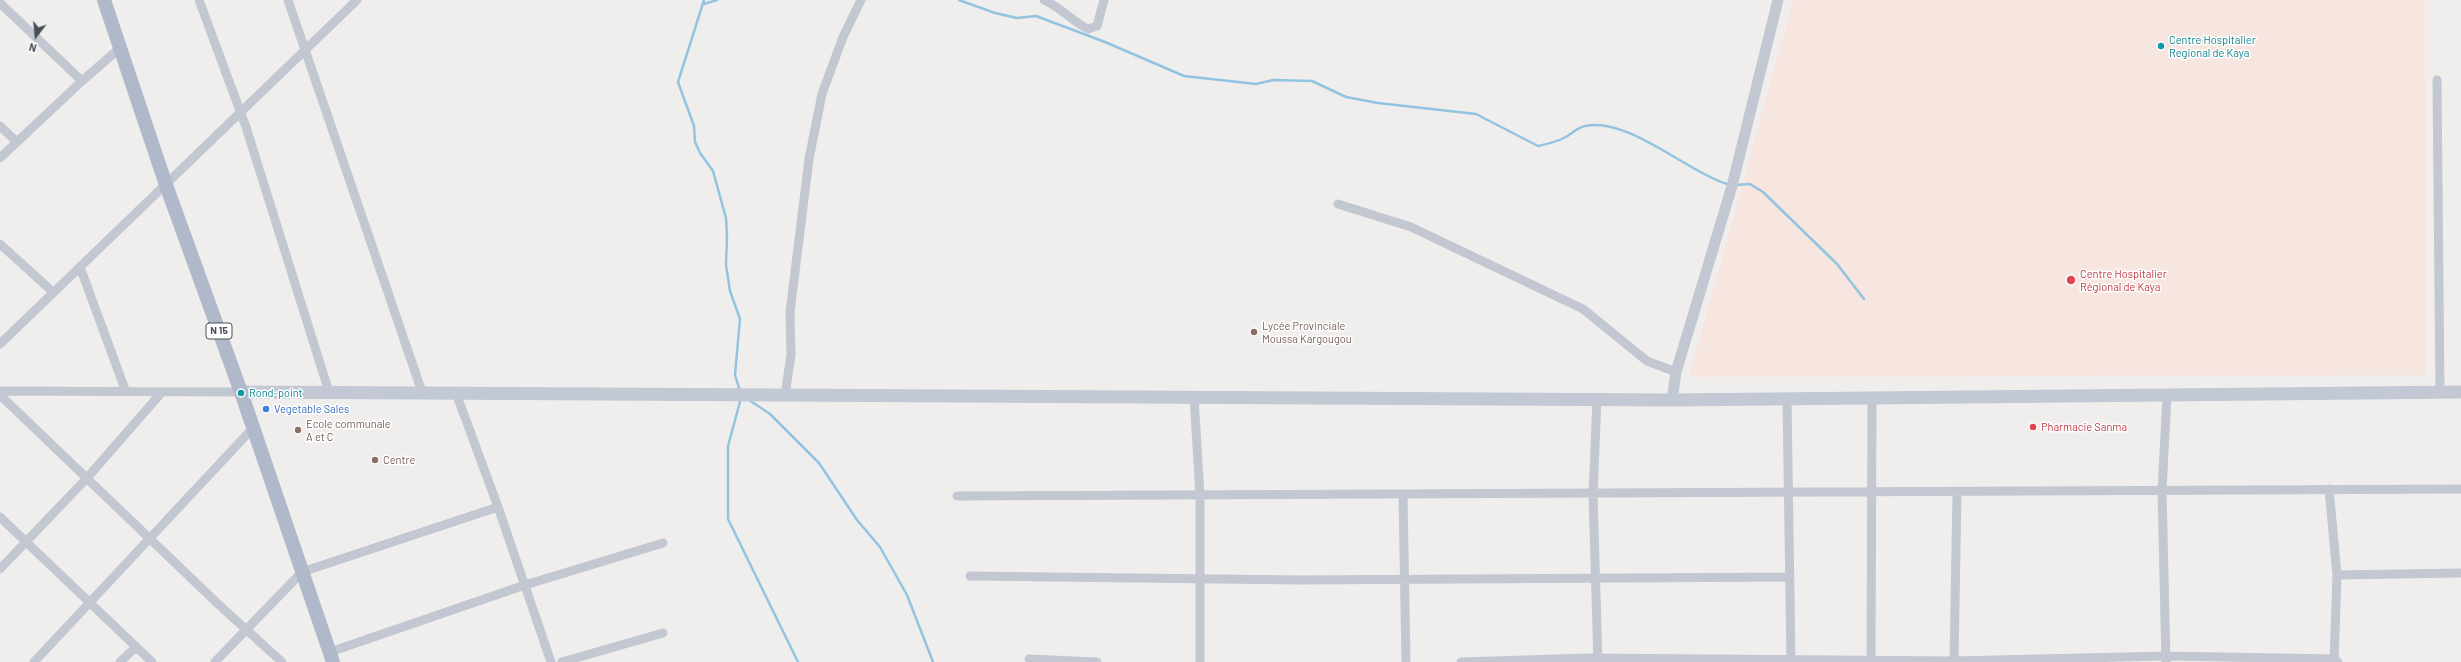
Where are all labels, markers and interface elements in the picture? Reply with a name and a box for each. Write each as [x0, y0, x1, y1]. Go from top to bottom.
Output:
north arrow [16, 16, 56, 56]
place label: Centre Hospitalier Regional de Kaya [2169, 33, 2256, 59]
text: N [27, 41, 38, 55]
marker: Centre Hospitalier Regional de Kaya [2156, 41, 2166, 51]
place label: Centre Hospitalier Régional de Kaya [2080, 267, 2167, 293]
marker: Centre Hospitalier Régional de Kaya [2065, 274, 2077, 286]
place label: Lycée Provinciale Moussa Kargougou [1262, 319, 1352, 345]
road number: N 15 [206, 323, 232, 339]
marker: Lycée Provinciale Moussa Kargougou [1249, 327, 1259, 337]
place label: Rond-point [249, 386, 303, 400]
marker: Rond-point [236, 388, 246, 398]
place label: Vegetable Sales [274, 402, 349, 416]
marker: Vegetable Sales [261, 404, 271, 414]
place label: Ecole communale A et C [306, 417, 391, 443]
place label: Pharmacie Sanma [2041, 420, 2127, 434]
marker: Pharmacie Sanma [2028, 422, 2038, 432]
marker: Ecole communale A et C [293, 425, 303, 435]
place label: Centre [383, 453, 415, 467]
marker: Centre [370, 455, 380, 465]

